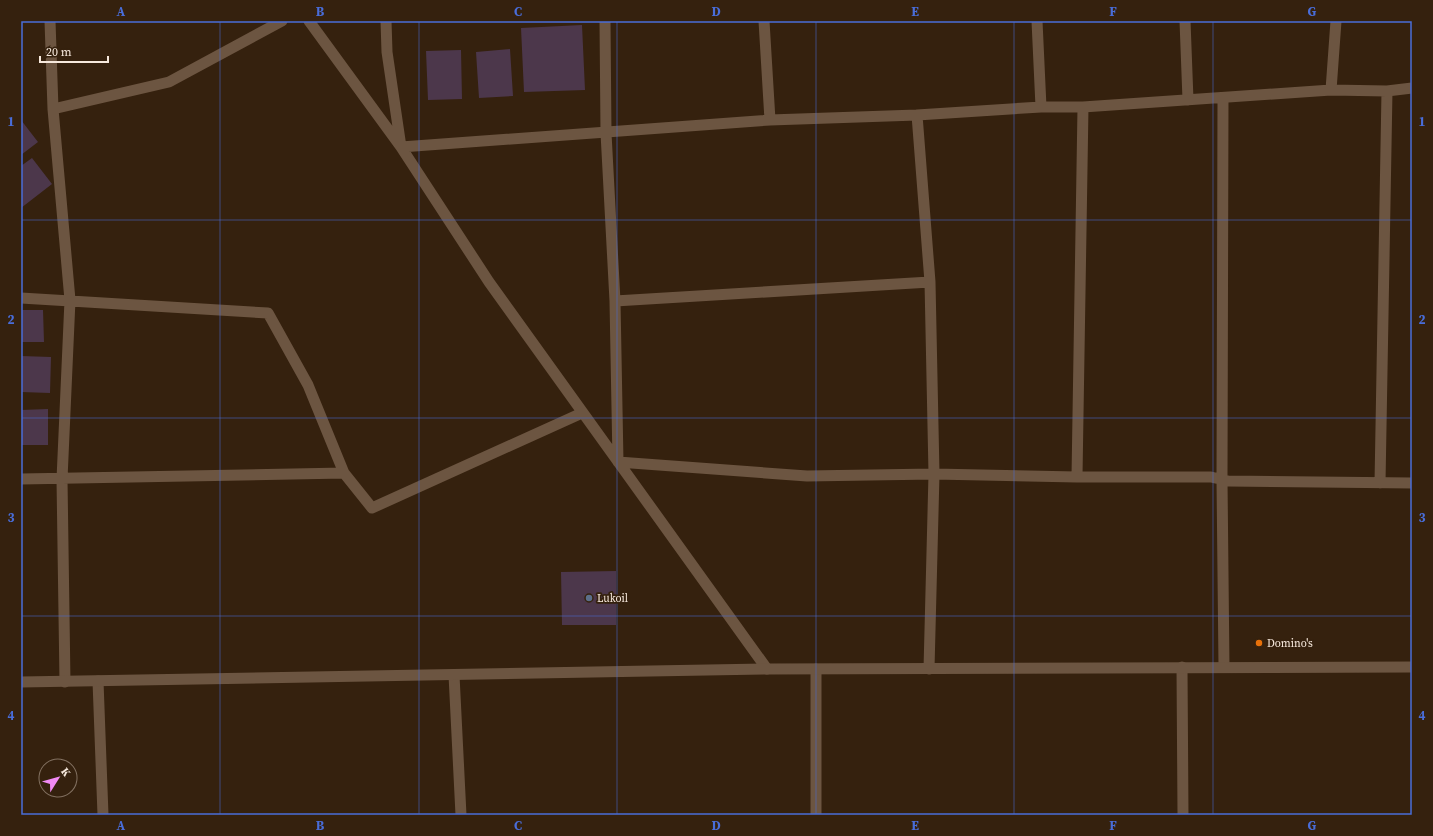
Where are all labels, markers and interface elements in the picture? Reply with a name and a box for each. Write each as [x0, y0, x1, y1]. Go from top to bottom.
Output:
text: A [117, 3, 126, 20]
text: B [316, 3, 325, 20]
text: C [514, 3, 522, 20]
text: D [711, 3, 721, 20]
text: E [911, 3, 919, 20]
text: F [1109, 3, 1117, 20]
text: G [1308, 3, 1317, 20]
scale bar [40, 38, 108, 64]
text: 20 m [46, 44, 72, 60]
text: 1 [7, 113, 15, 130]
text: 1 [1418, 113, 1426, 130]
text: 2 [7, 311, 15, 328]
text: 2 [1418, 311, 1426, 328]
text: 3 [7, 509, 15, 526]
text: 3 [1418, 509, 1426, 526]
place label: Lukoil [597, 591, 628, 606]
marker: Lukoil [584, 593, 594, 603]
place label: Domino's [1267, 636, 1313, 651]
marker: Domino's [1254, 638, 1264, 648]
text: 4 [7, 707, 15, 724]
text: 4 [1418, 707, 1426, 724]
north arrow [38, 758, 78, 798]
text: K [57, 765, 74, 780]
text: A [117, 817, 126, 834]
text: B [316, 817, 325, 834]
text: C [514, 817, 522, 834]
text: D [711, 817, 721, 834]
text: E [911, 817, 919, 834]
text: F [1109, 817, 1117, 834]
text: G [1308, 817, 1317, 834]

